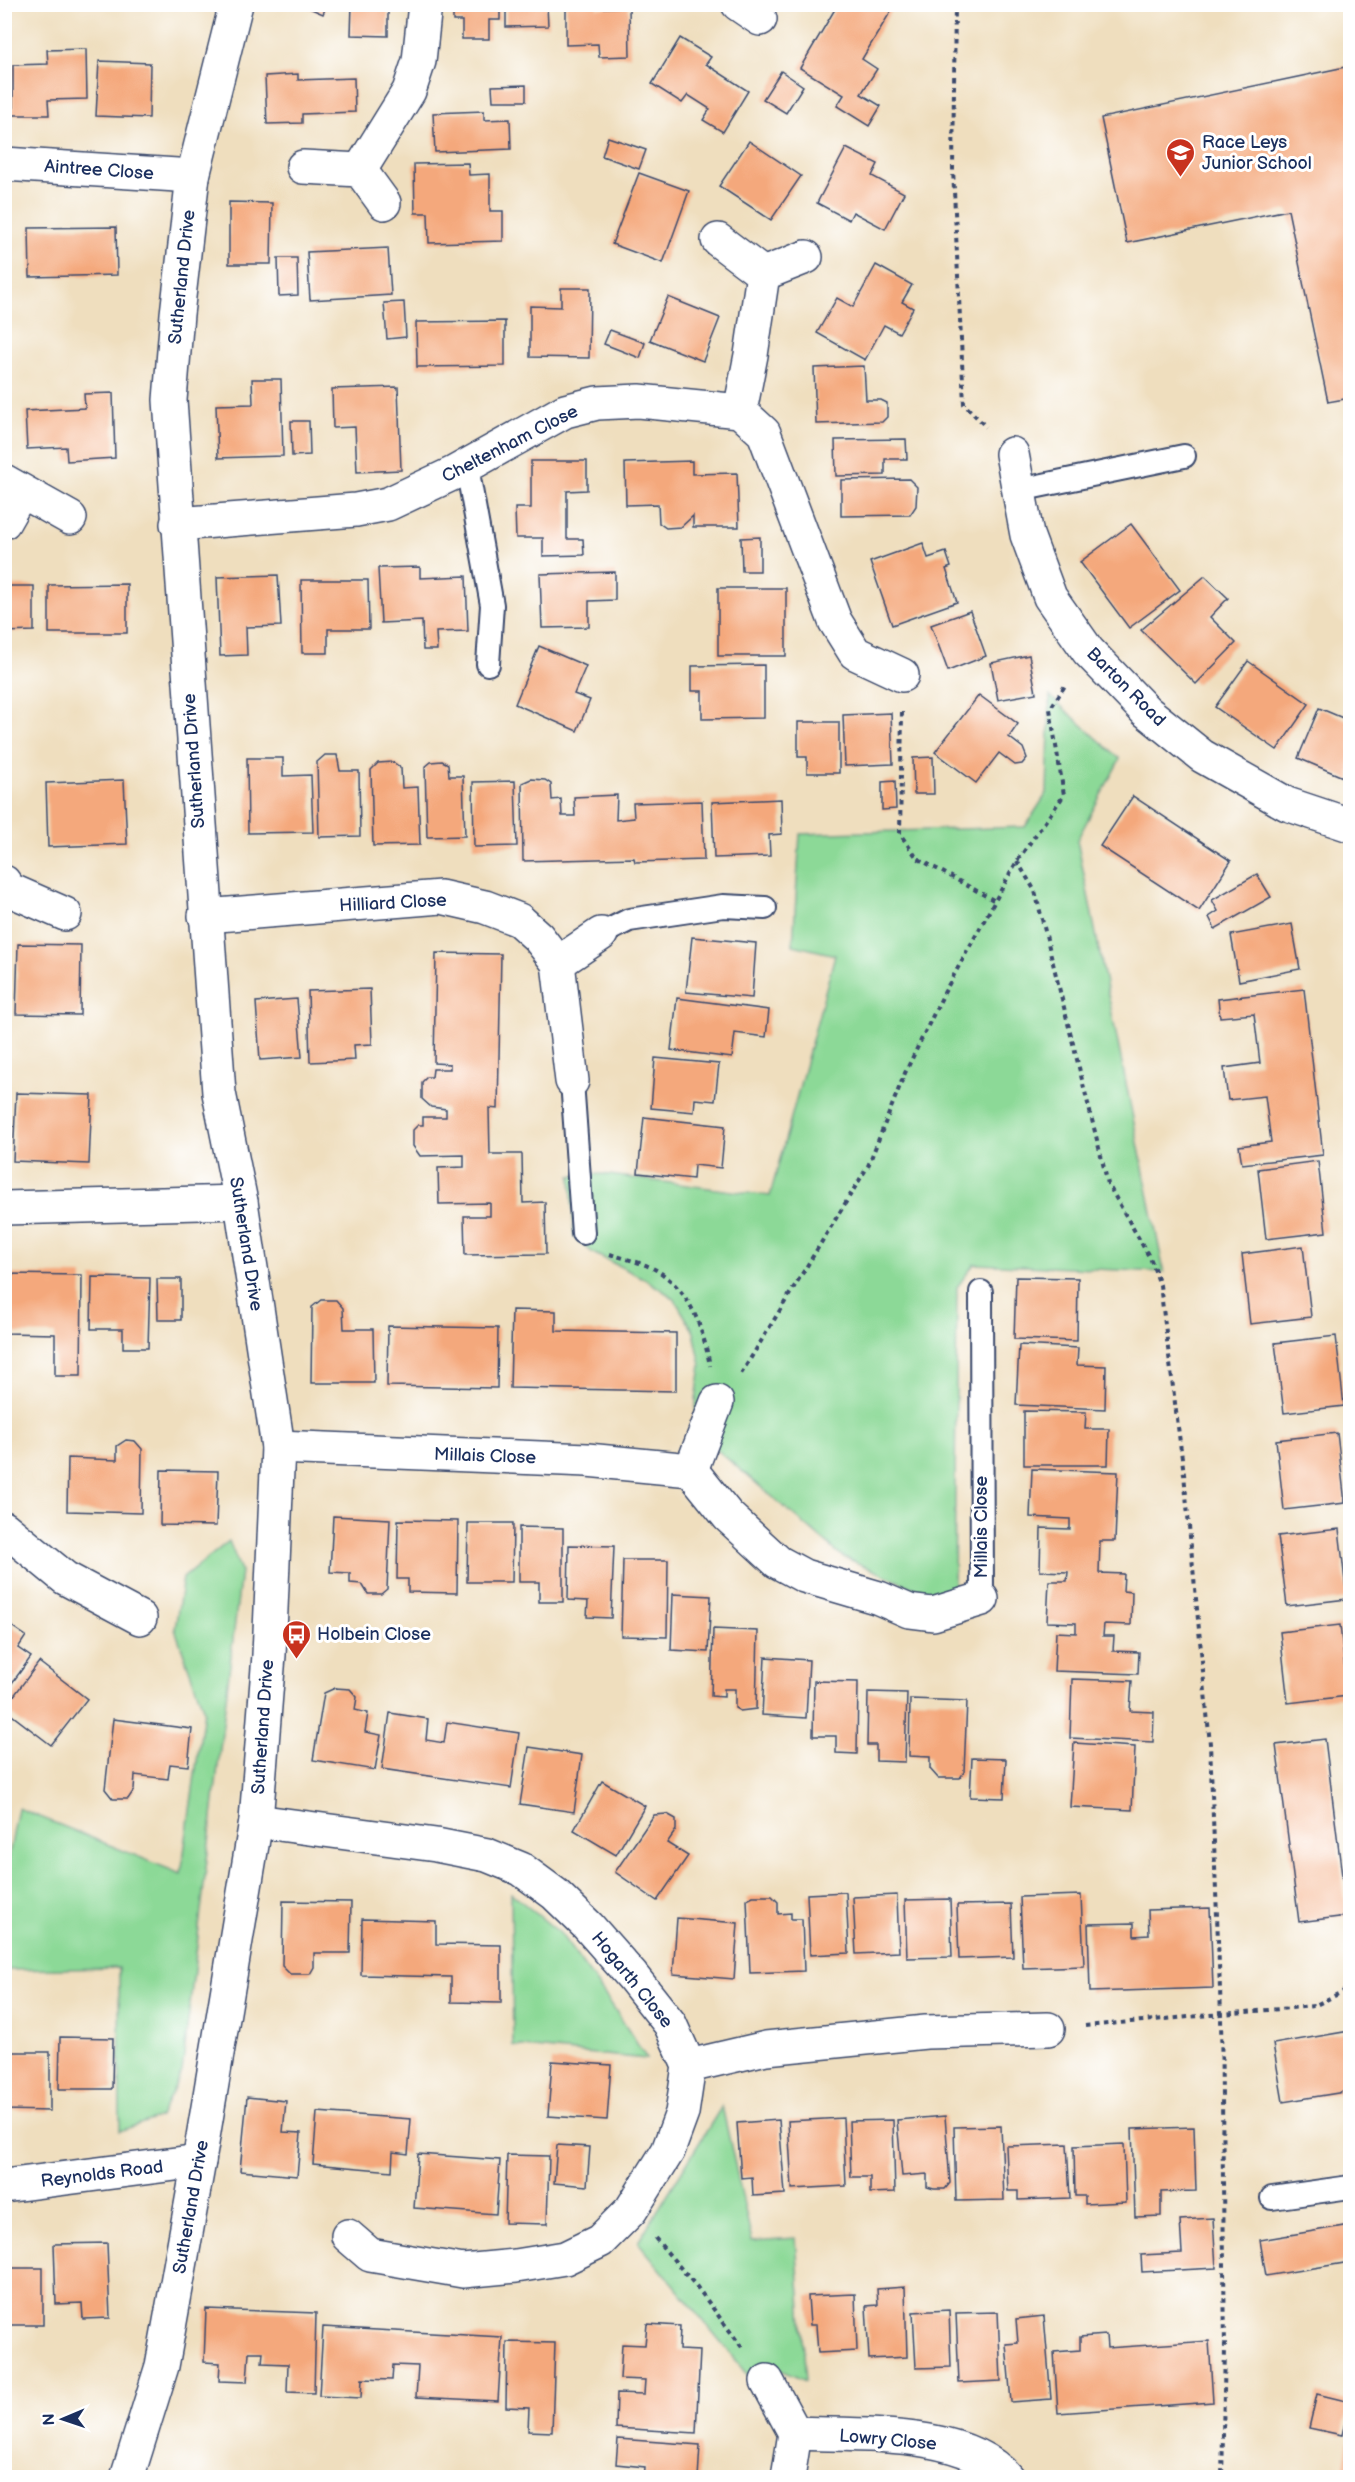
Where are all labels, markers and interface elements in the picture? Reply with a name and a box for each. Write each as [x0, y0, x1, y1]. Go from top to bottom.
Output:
place label: Race Leys Junior School [1202, 132, 1312, 174]
school or university icon: Race Leys Junior School [1165, 136, 1197, 178]
street label: Aintree Close [44, 156, 155, 184]
street label: Sutherland Drive [164, 208, 200, 345]
street label: Cheltenham Close [439, 401, 582, 487]
street label: Barton Road [1082, 643, 1170, 731]
street label: Sutherland Drive [179, 692, 209, 829]
street label: Hilliard Close [339, 890, 448, 916]
street label: Sutherland Drive [225, 1176, 267, 1313]
street label: Millais Close [434, 1444, 537, 1468]
street label: Millais Close [971, 1476, 992, 1578]
bus stop icon: Holbein Close [280, 1618, 312, 1660]
place label: Holbein Close [317, 1624, 431, 1645]
street label: Sutherland Drive [248, 1658, 278, 1795]
street label: Hogarth Close [587, 1928, 677, 2033]
street label: Sutherland Drive [169, 2138, 213, 2275]
street label: Reynolds Road [40, 2156, 164, 2192]
north arrow [33, 2389, 93, 2449]
text: N [40, 2413, 59, 2426]
street label: Lowry Close [838, 2425, 938, 2455]

